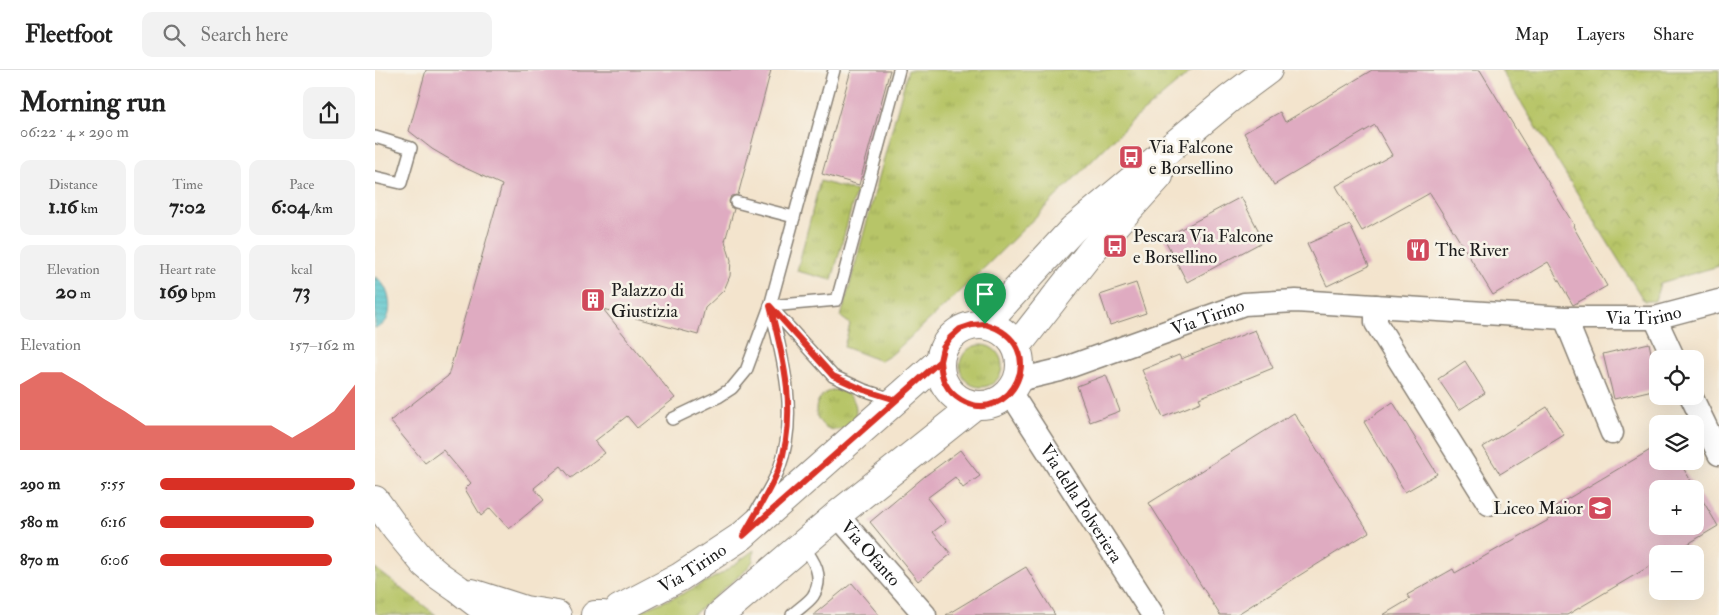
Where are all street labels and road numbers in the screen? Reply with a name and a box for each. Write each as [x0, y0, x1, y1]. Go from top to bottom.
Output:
street label: Via Tirino [1168, 293, 1248, 341]
street label: Via Tirino [1606, 300, 1684, 330]
street label: Via della Polveriera [1035, 439, 1128, 567]
street label: Via Ofanto [836, 516, 906, 591]
street label: Via Tirino [654, 538, 731, 598]

